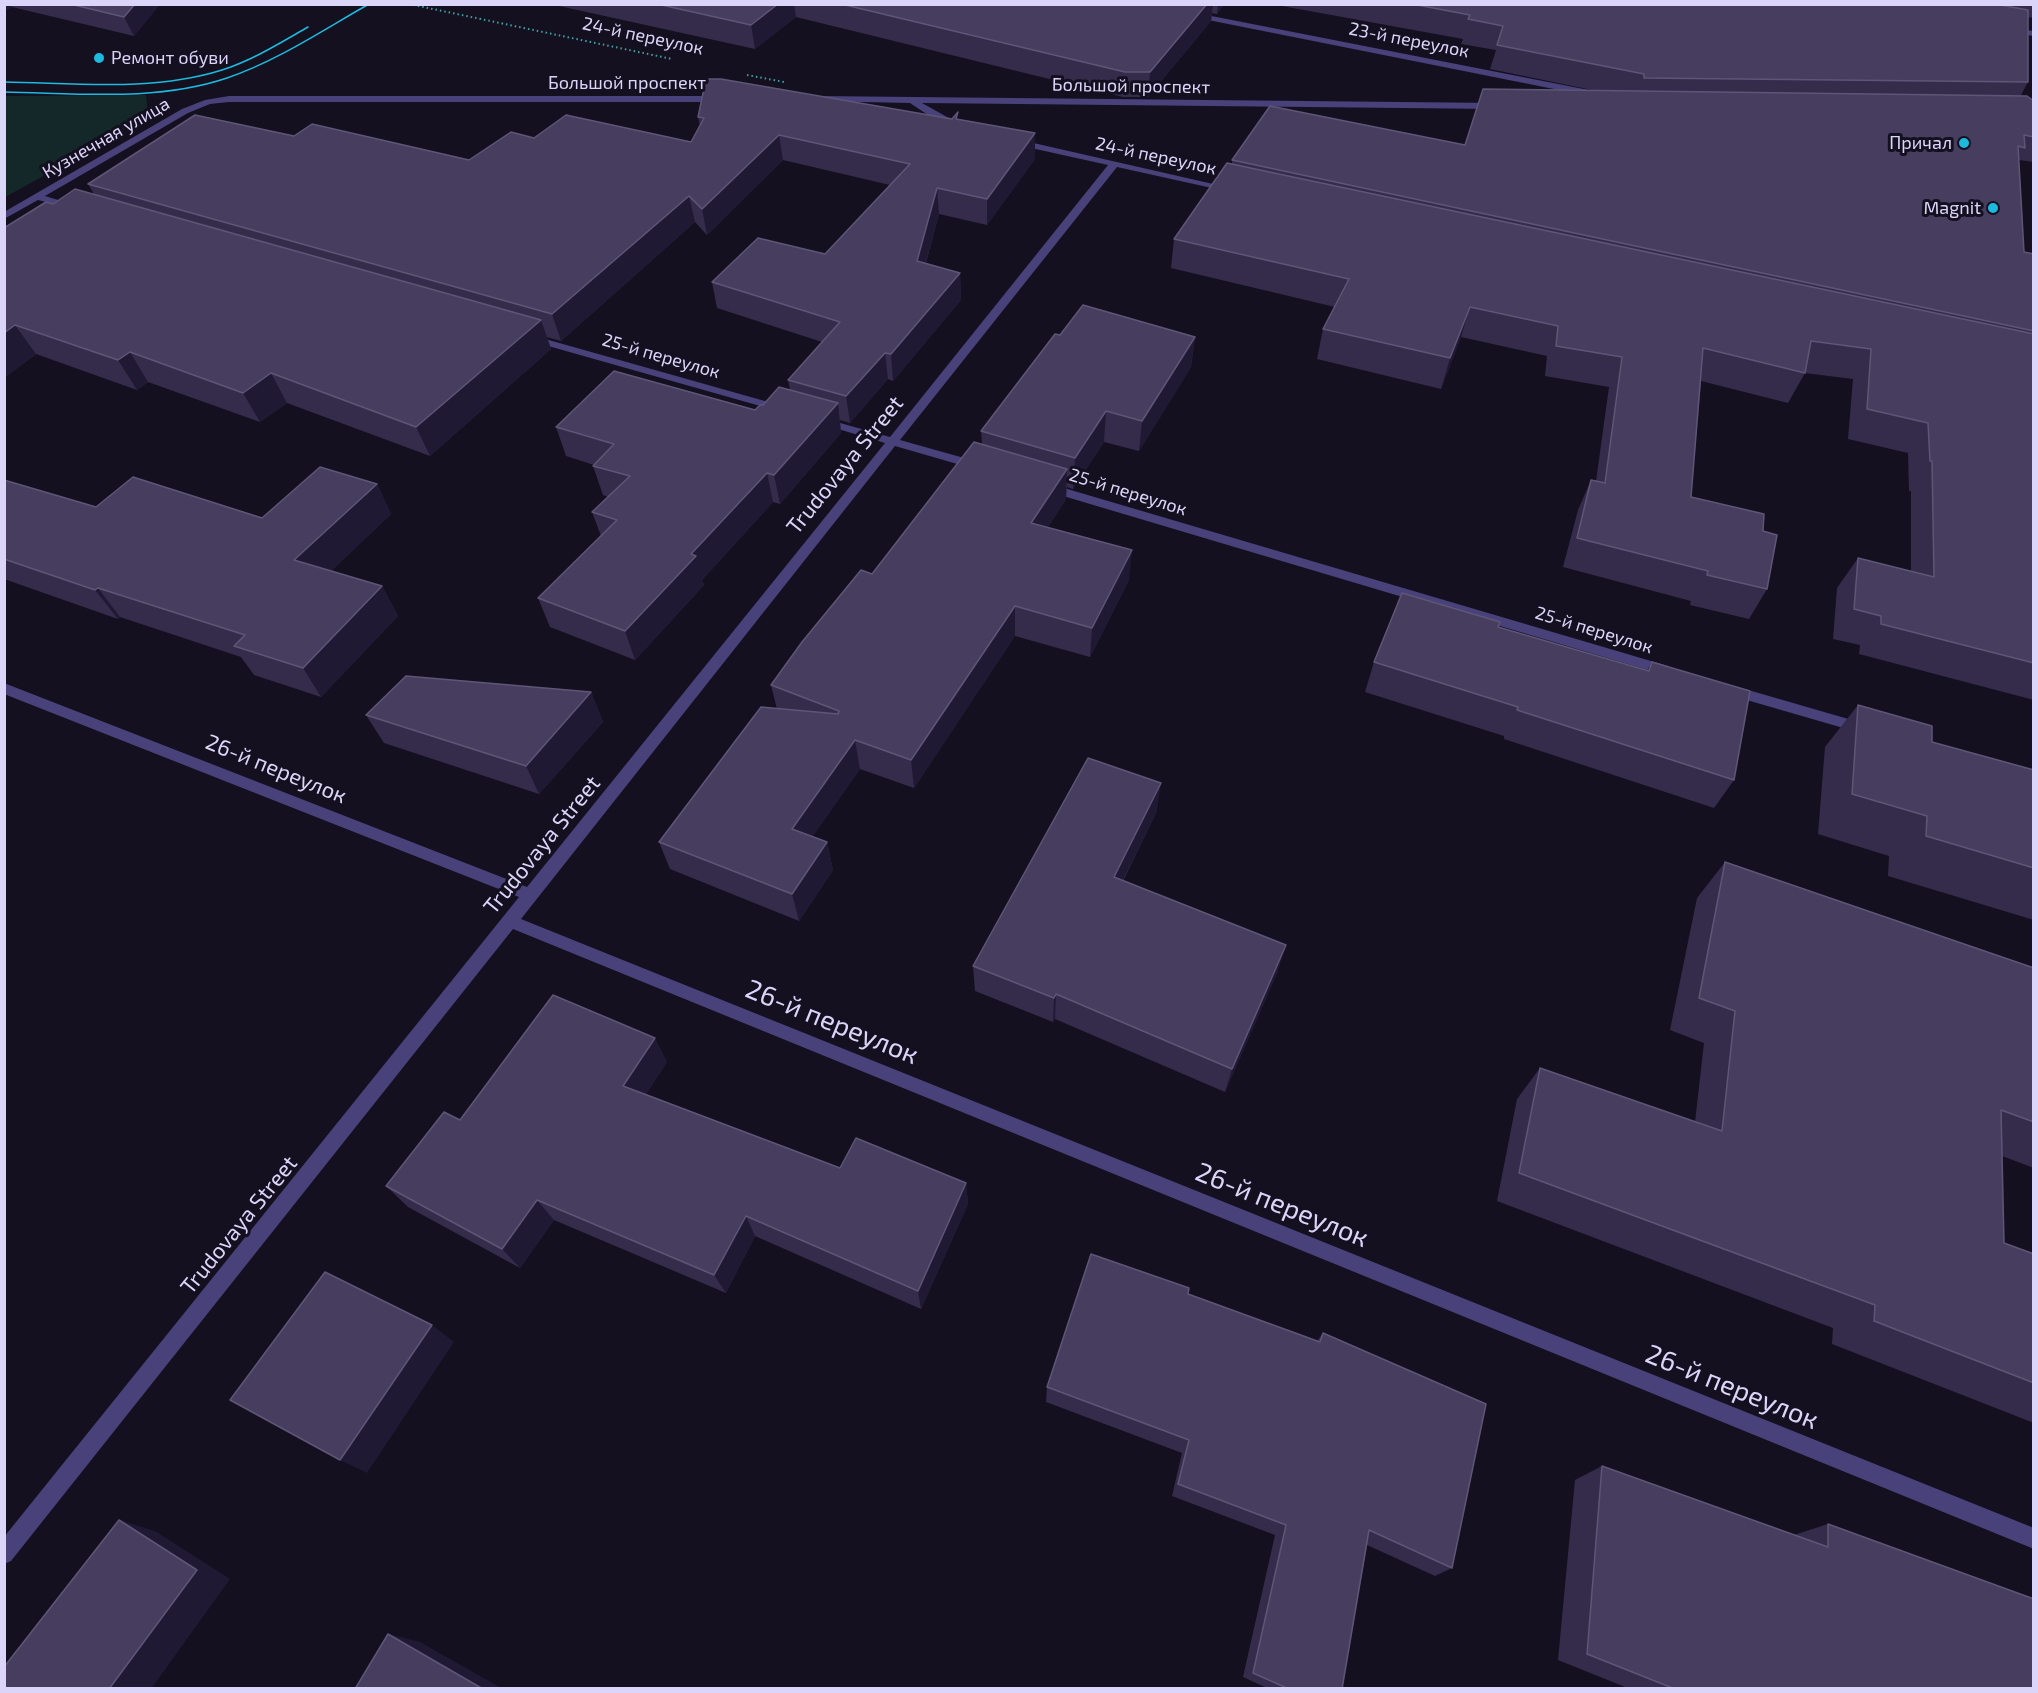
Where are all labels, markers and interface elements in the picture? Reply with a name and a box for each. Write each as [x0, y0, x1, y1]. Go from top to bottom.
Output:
street label: 24-й переулок [581, 13, 705, 59]
street label: 23-й переулок [1347, 18, 1471, 62]
place label: Ремонт обуви [111, 47, 229, 69]
marker: Ремонт обуви [92, 51, 106, 65]
street label: Большой проспект [548, 72, 706, 94]
street label: Большой проспект [1052, 74, 1210, 98]
street label: Кузнечная улица [39, 93, 173, 183]
place label: Причал [1889, 132, 1952, 154]
street label: 24-й переулок [1094, 133, 1218, 179]
marker: Причал [1957, 136, 1971, 150]
place label: Magnit [1924, 197, 1981, 219]
marker: Magnit [1986, 201, 2000, 215]
street label: 25-й переулок [600, 329, 722, 383]
street label: Trudovaya Street [781, 391, 909, 539]
street label: 25-й переулок [1067, 464, 1189, 520]
street label: 25-й переулок [1533, 602, 1655, 658]
street label: 26-й переулок [202, 729, 350, 809]
street label: Trudovaya Street [478, 771, 606, 919]
street label: 26-й переулок [741, 973, 923, 1071]
street label: Trudovaya Street [175, 1151, 303, 1299]
street label: 26-й переулок [1191, 1156, 1373, 1254]
street label: 26-й переулок [1641, 1338, 1823, 1436]

